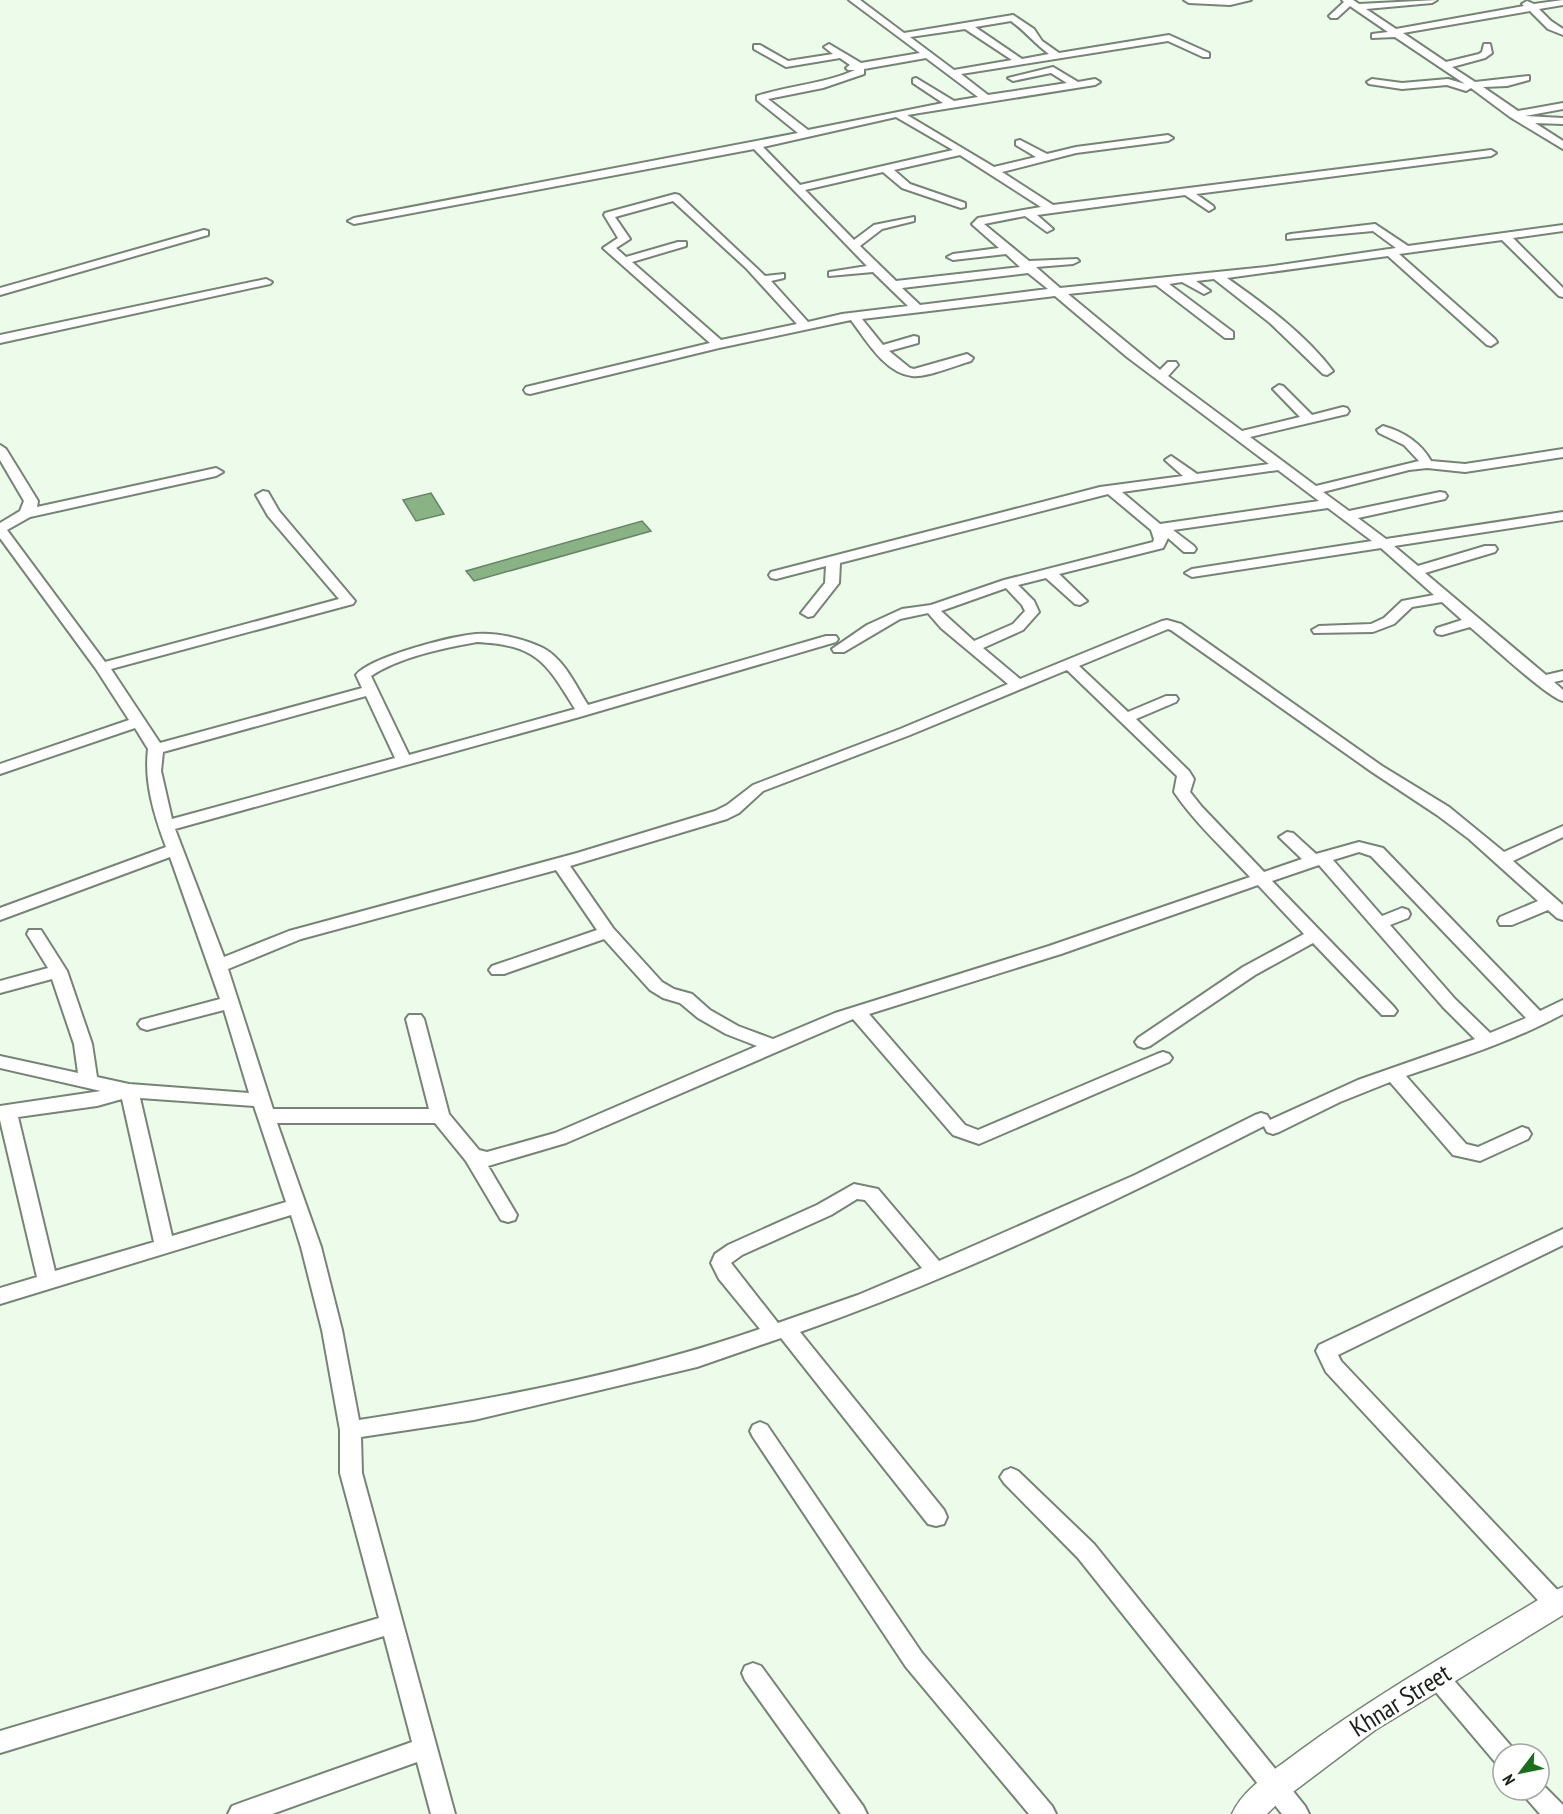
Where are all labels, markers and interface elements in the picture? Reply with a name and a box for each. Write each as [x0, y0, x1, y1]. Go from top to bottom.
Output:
street label: Khnar Street [1344, 1656, 1456, 1744]
north arrow [1491, 1742, 1551, 1802]
text: N [1498, 1771, 1519, 1789]

